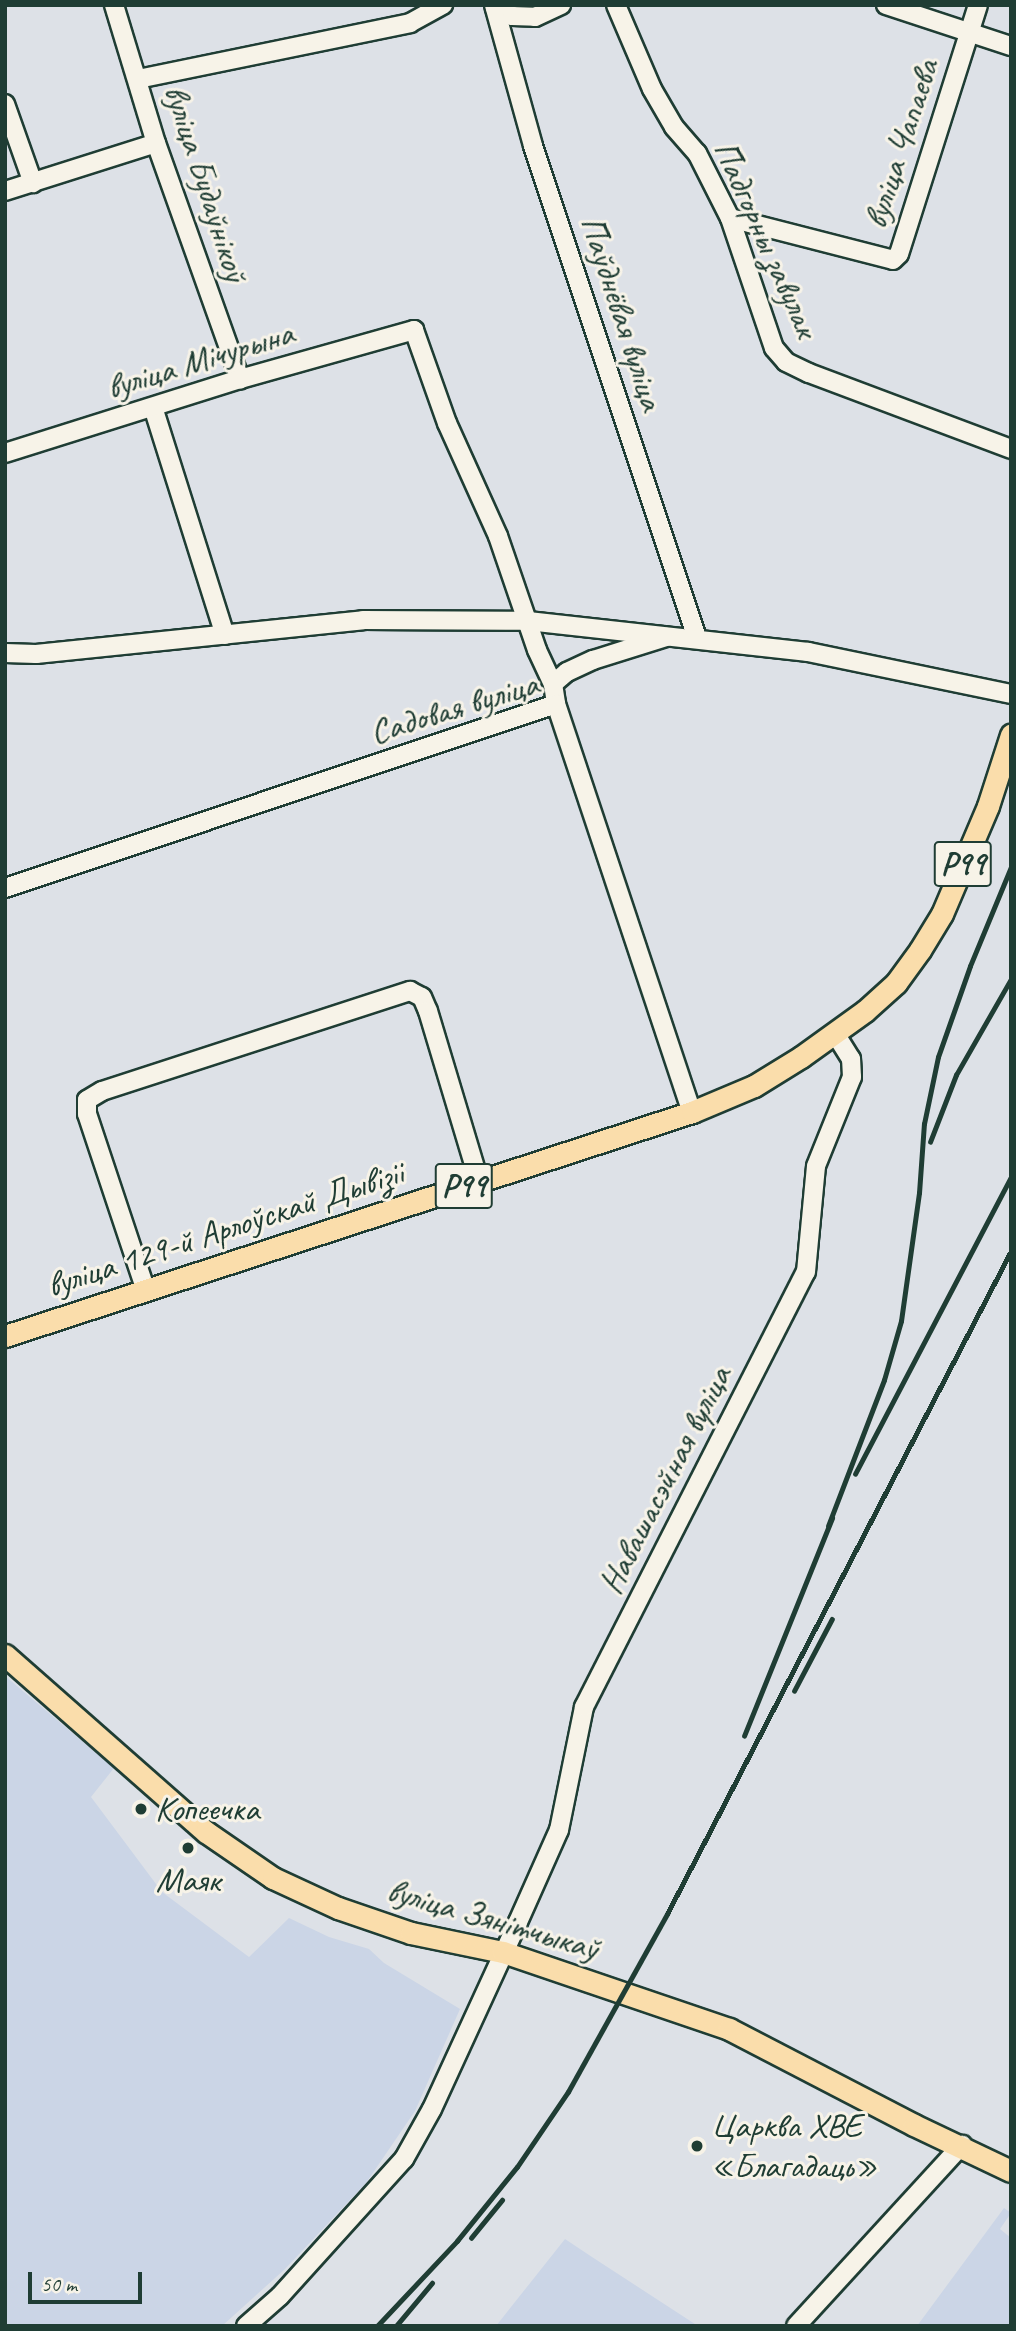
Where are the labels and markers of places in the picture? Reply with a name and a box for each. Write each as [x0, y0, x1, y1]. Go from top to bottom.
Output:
place label: Копеечка [155, 1788, 259, 1830]
marker: Копеечка [133, 1801, 149, 1817]
marker: Маяк [180, 1840, 196, 1856]
place label: Маяк [156, 1859, 220, 1901]
place label: Царква ХВЕ «Благадаць» [711, 2105, 877, 2187]
marker: Царква ХВЕ «Благадаць» [689, 2138, 705, 2154]

